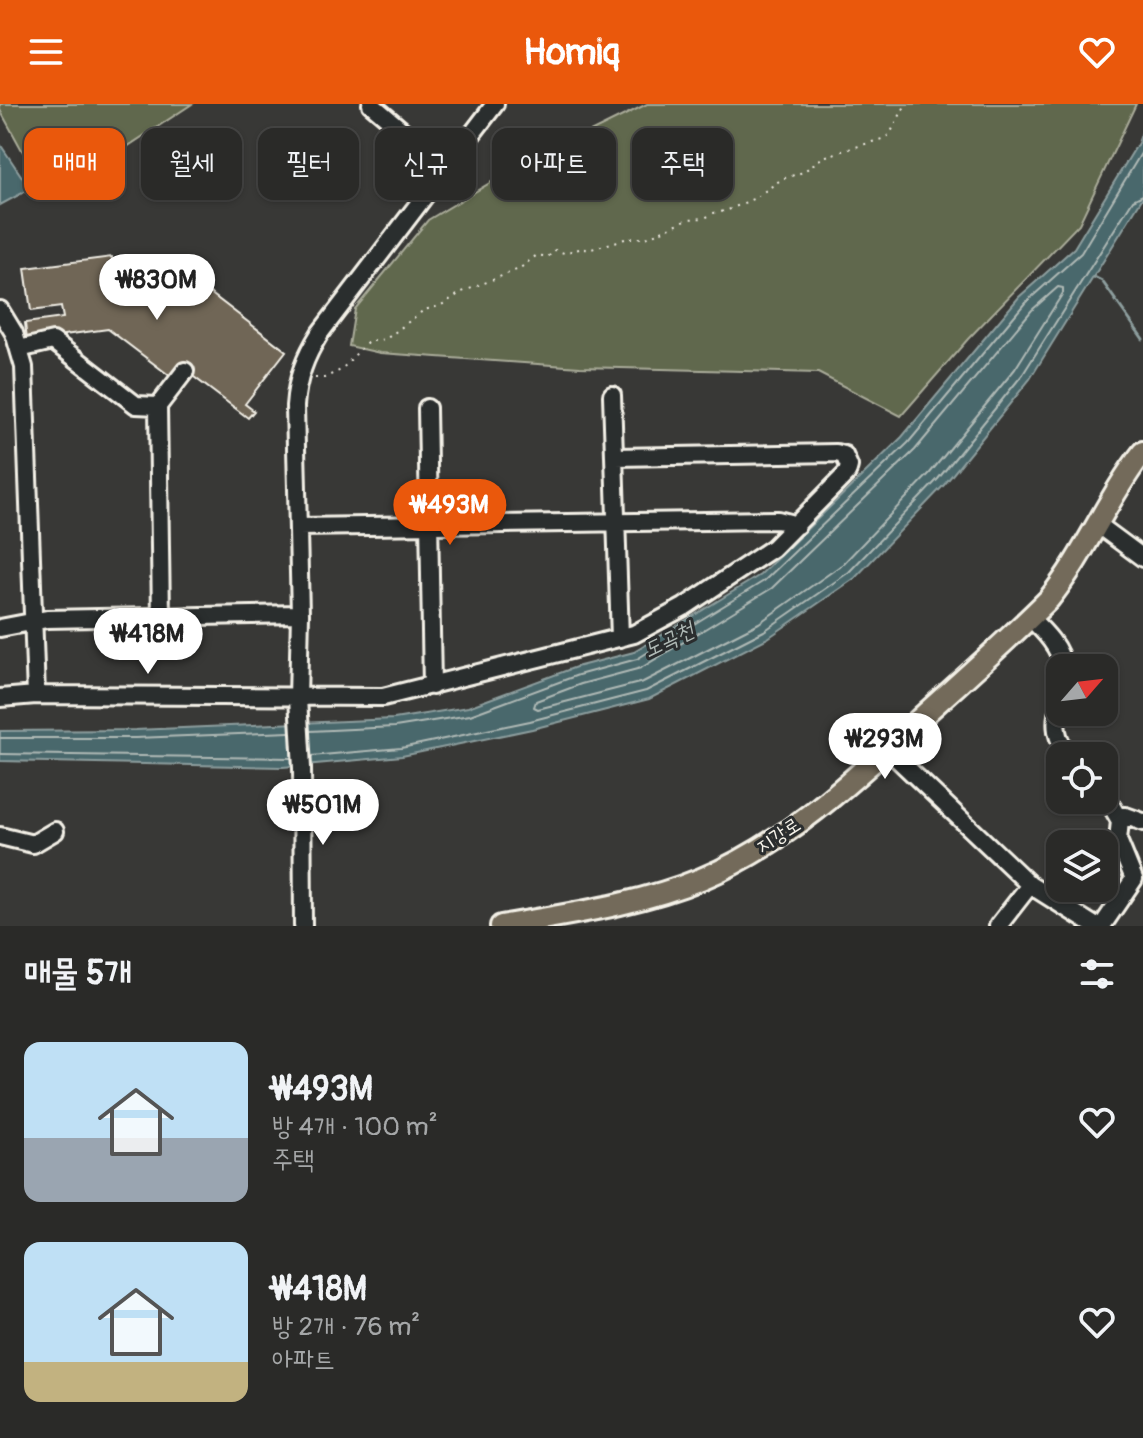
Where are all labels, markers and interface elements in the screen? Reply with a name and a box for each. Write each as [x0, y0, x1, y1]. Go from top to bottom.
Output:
icon: menu [24, 30, 68, 74]
text: Homiq [523, 30, 620, 75]
icon: heart [1075, 30, 1119, 74]
chip: 매매 [24, 128, 125, 200]
chip: 월세 [141, 128, 242, 200]
chip: 필터 [258, 128, 359, 200]
chip: 신규 [375, 128, 476, 200]
chip: 아파트 [492, 128, 616, 200]
chip: 주택 [632, 128, 733, 200]
pin: ₩830M [101, 254, 213, 322]
text: ₩830M [117, 264, 197, 296]
pin: ₩493M [394, 479, 506, 547]
text: ₩493M [411, 489, 489, 521]
pin: ₩418M [92, 608, 204, 676]
water label: 도곡천 [638, 615, 701, 664]
text: ₩418M [112, 618, 184, 650]
north arrow [1046, 654, 1118, 726]
map controls [1046, 654, 1118, 902]
pin: ₩293M [829, 713, 941, 781]
text: ₩293M [847, 723, 923, 755]
button: locate [1046, 742, 1118, 814]
pin: ₩501M [267, 779, 379, 847]
text: ₩501M [285, 789, 361, 821]
street label: 지강로 [751, 812, 805, 859]
button: layers [1046, 830, 1118, 902]
text: 매물 5개 [24, 952, 132, 995]
icon: filters [1075, 952, 1119, 996]
text: ₩493M [272, 1068, 373, 1111]
icon: home [88, 1074, 184, 1170]
icon: heart [1075, 1100, 1119, 1144]
text: 방 4개 · 100 m² [272, 1111, 438, 1143]
text: 주택 [272, 1144, 314, 1176]
text: ₩418M [272, 1268, 367, 1311]
icon: home [88, 1274, 184, 1370]
icon: heart [1075, 1300, 1119, 1344]
text: 방 2개 · 76 m² [272, 1311, 420, 1343]
text: 아파트 [272, 1344, 335, 1376]

